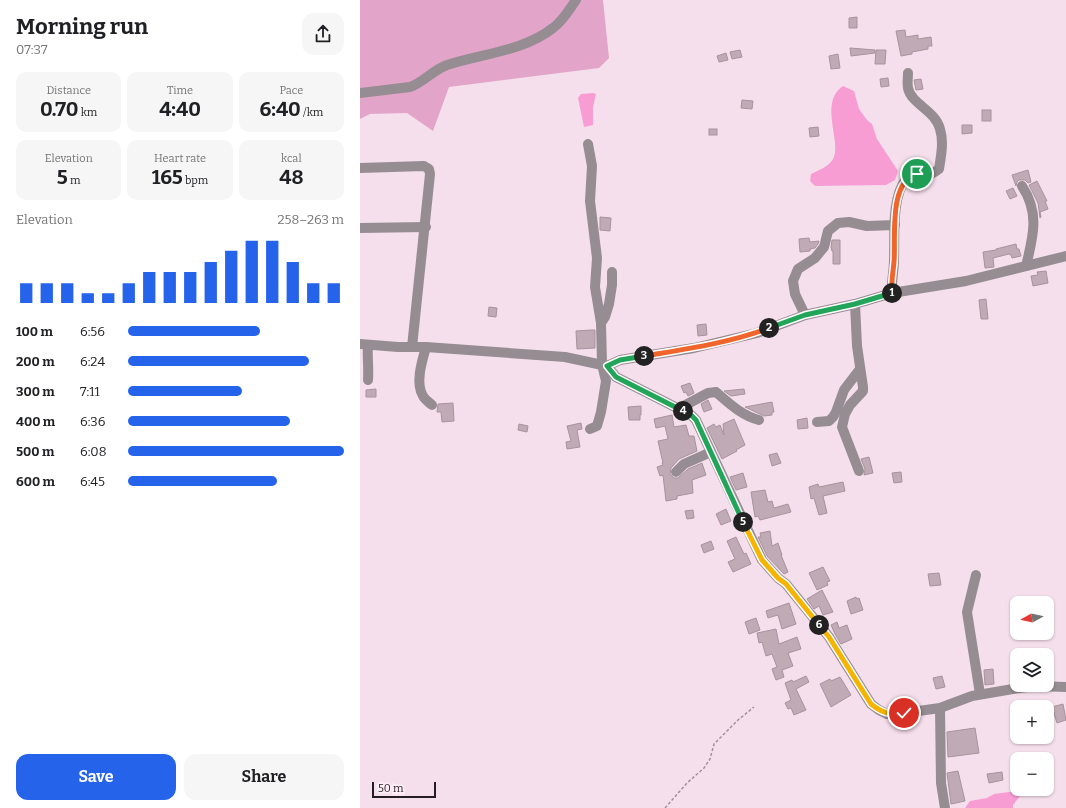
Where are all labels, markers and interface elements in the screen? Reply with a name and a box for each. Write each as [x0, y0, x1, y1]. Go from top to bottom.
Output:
text: Morning run [16, 13, 148, 40]
button: share [302, 13, 344, 55]
text: 07:37 [16, 42, 48, 57]
text: Distance [46, 84, 91, 97]
text: Time [167, 84, 193, 97]
text: Pace [279, 84, 303, 97]
text: 0.70 [40, 97, 79, 121]
text: 4:40 [159, 97, 201, 121]
text: 6:40 [259, 97, 301, 121]
text: km [79, 106, 97, 119]
text: /km [301, 106, 323, 119]
text: Elevation [45, 152, 93, 165]
text: Heart rate [154, 152, 206, 165]
text: kcal [281, 152, 302, 165]
pin [900, 157, 934, 191]
icon: arrive [906, 163, 928, 185]
text: 5 [57, 165, 68, 189]
text: 165 [152, 165, 183, 189]
text: 48 [279, 165, 303, 189]
text: m [68, 174, 80, 187]
text: bpm [183, 174, 208, 187]
text: Elevation [16, 212, 73, 227]
text: 258–263 m [277, 212, 344, 227]
pin: 1 [882, 283, 902, 303]
text: 1 [890, 286, 894, 299]
pin: 2 [759, 318, 779, 338]
text: 2 [766, 321, 772, 334]
text: 100 m [16, 324, 53, 339]
text: 6:56 [80, 324, 105, 339]
pin: 3 [634, 346, 654, 366]
text: 3 [641, 349, 647, 362]
text: 200 m [16, 354, 55, 369]
text: 6:24 [80, 354, 105, 369]
text: 300 m [16, 384, 55, 399]
text: 7:11 [80, 384, 100, 399]
pin: 4 [673, 401, 693, 421]
text: 4 [680, 404, 686, 417]
text: 400 m [16, 414, 55, 429]
text: 6:36 [80, 414, 105, 429]
text: 500 m [16, 444, 54, 459]
text: 6:08 [80, 444, 107, 459]
text: 600 m [16, 474, 55, 489]
text: 6:45 [80, 474, 105, 489]
pin: 5 [733, 512, 753, 532]
text: 5 [740, 515, 746, 528]
north arrow [1010, 596, 1054, 640]
map controls [1010, 596, 1054, 796]
pin: 6 [809, 615, 829, 635]
text: 6 [816, 618, 822, 631]
button: layers [1010, 648, 1054, 692]
pin [887, 696, 921, 730]
button: + [1010, 700, 1054, 744]
icon: check [893, 702, 915, 724]
button: − [1010, 752, 1054, 796]
button: Save [16, 754, 176, 800]
button: Share [184, 754, 344, 800]
scale bar [372, 780, 436, 799]
text: 50 m [378, 782, 404, 795]

